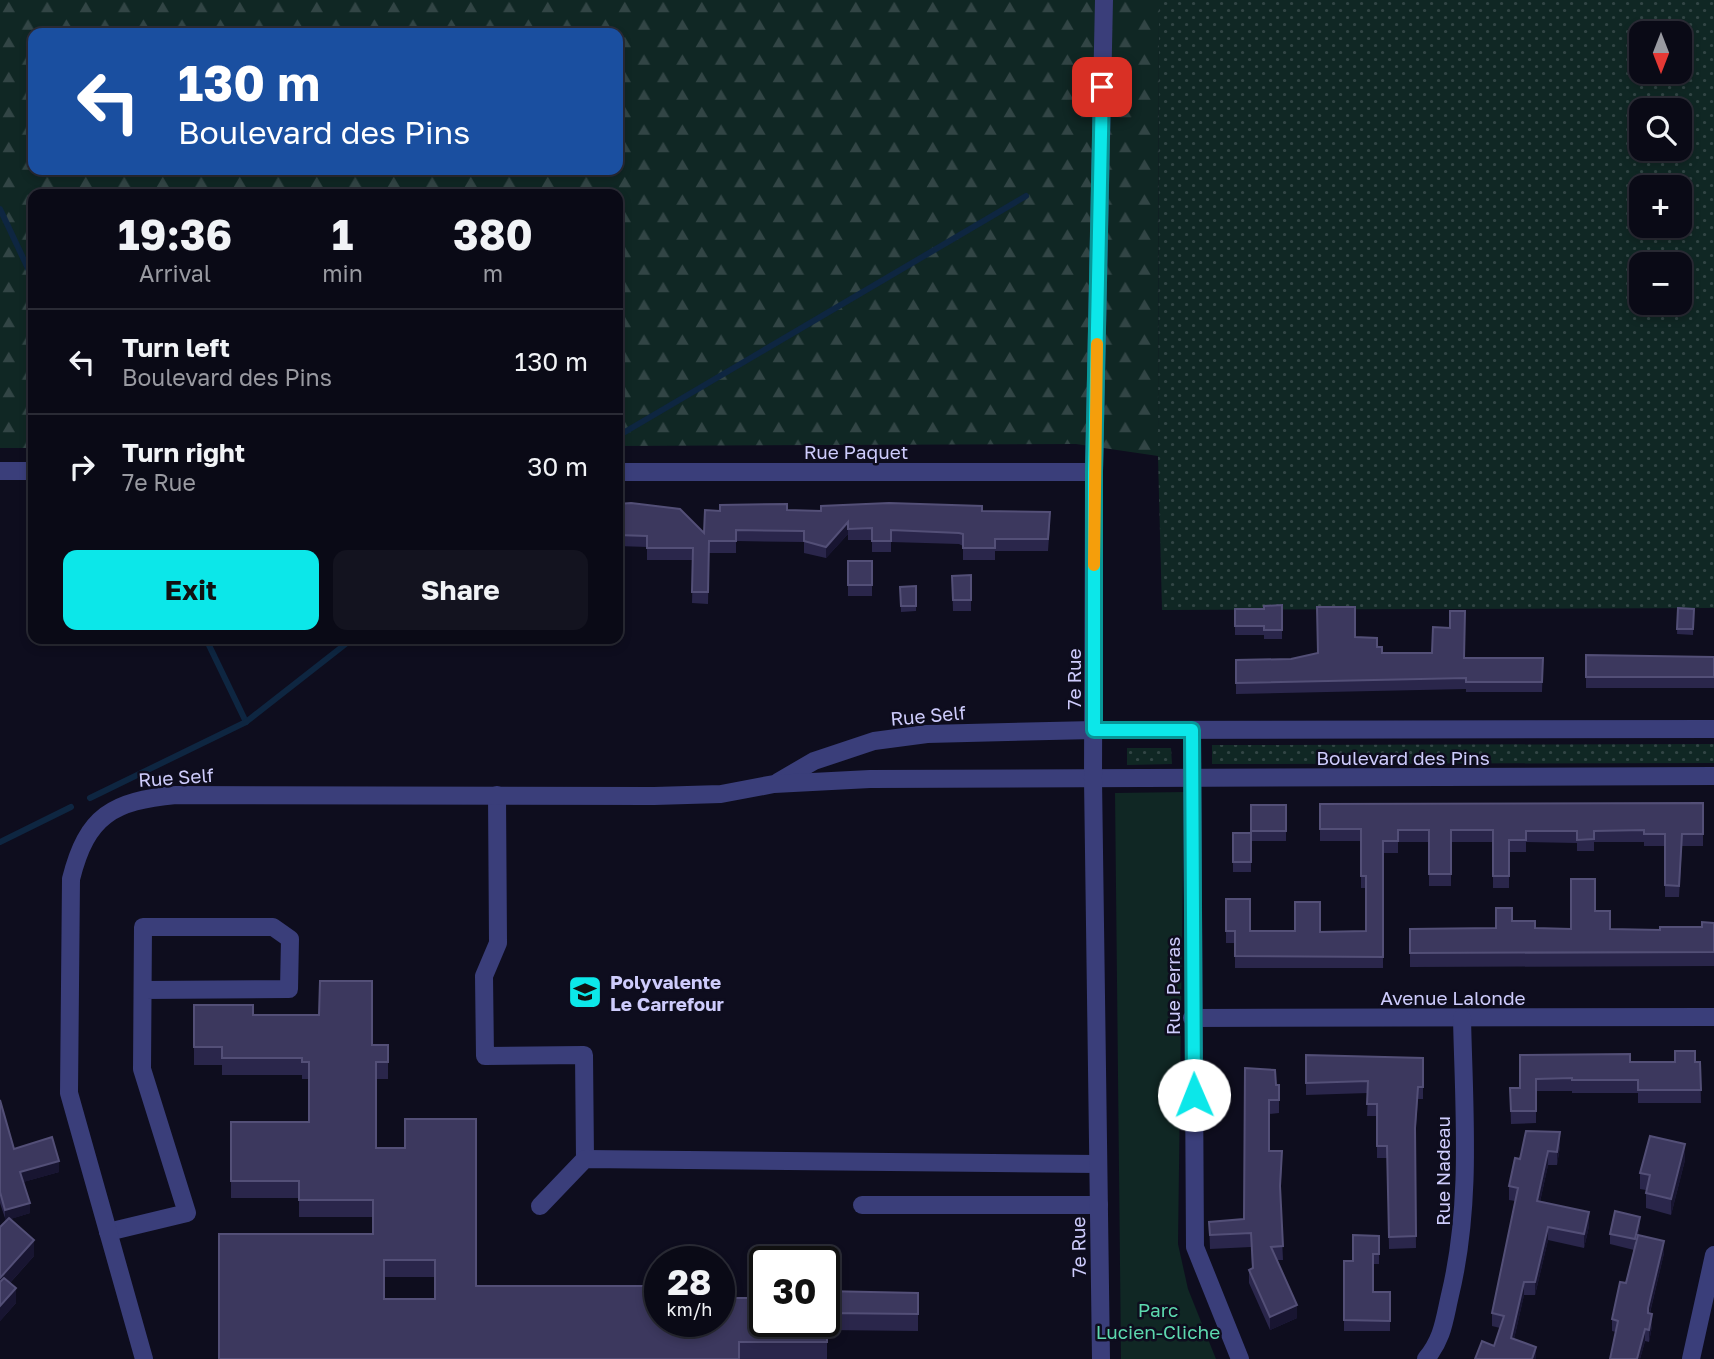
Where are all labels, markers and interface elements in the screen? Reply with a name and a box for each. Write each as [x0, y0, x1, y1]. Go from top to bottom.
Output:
north arrow [1629, 21, 1692, 84]
map controls [1629, 21, 1692, 315]
text: 130 m [178, 53, 320, 112]
icon: left [63, 56, 154, 147]
pin [1072, 57, 1132, 117]
icon: arrive [1083, 68, 1121, 106]
button: search [1629, 98, 1692, 161]
text: Boulevard des Pins [178, 113, 470, 151]
button: + [1629, 175, 1692, 238]
text: 19:36 [118, 209, 232, 259]
text: 1 [332, 209, 353, 259]
text: 380 [453, 209, 533, 259]
button: − [1629, 252, 1692, 315]
text: Arrival [139, 259, 211, 287]
text: min [322, 259, 363, 287]
text: m [483, 259, 503, 287]
text: Turn left [122, 332, 230, 363]
icon: left [63, 343, 101, 381]
text: 130 m [515, 346, 588, 377]
text: Boulevard des Pins [122, 363, 332, 391]
text: Turn right [122, 437, 245, 468]
street label: Rue Paquet [804, 440, 908, 463]
icon: right [63, 448, 101, 486]
text: 30 m [527, 451, 588, 482]
text: 7e Rue [122, 468, 196, 496]
button: Exit [63, 550, 319, 630]
button: Share [333, 550, 588, 630]
street label: 7e Rue [1062, 649, 1085, 709]
street label: Rue Self [889, 700, 967, 730]
street label: Boulevard des Pins [1316, 746, 1490, 769]
street label: Rue Self [137, 763, 215, 791]
street label: Rue Perras [1161, 937, 1184, 1035]
place label: Polyvalente Le Carrefour [610, 970, 725, 1015]
school or university icon: Polyvalente Le Carrefour [566, 973, 604, 1011]
street label: Avenue Lalonde [1380, 986, 1526, 1009]
position arrow [1157, 1058, 1231, 1132]
street label: Rue Nadeau [1431, 1116, 1454, 1226]
street label: 7e Rue [1066, 1216, 1090, 1278]
speed limit sign: 30 [749, 1246, 840, 1337]
text: 28 [668, 1261, 711, 1303]
text: km/h [667, 1298, 712, 1320]
park label: Parc Lucien-Cliche [1096, 1298, 1220, 1343]

